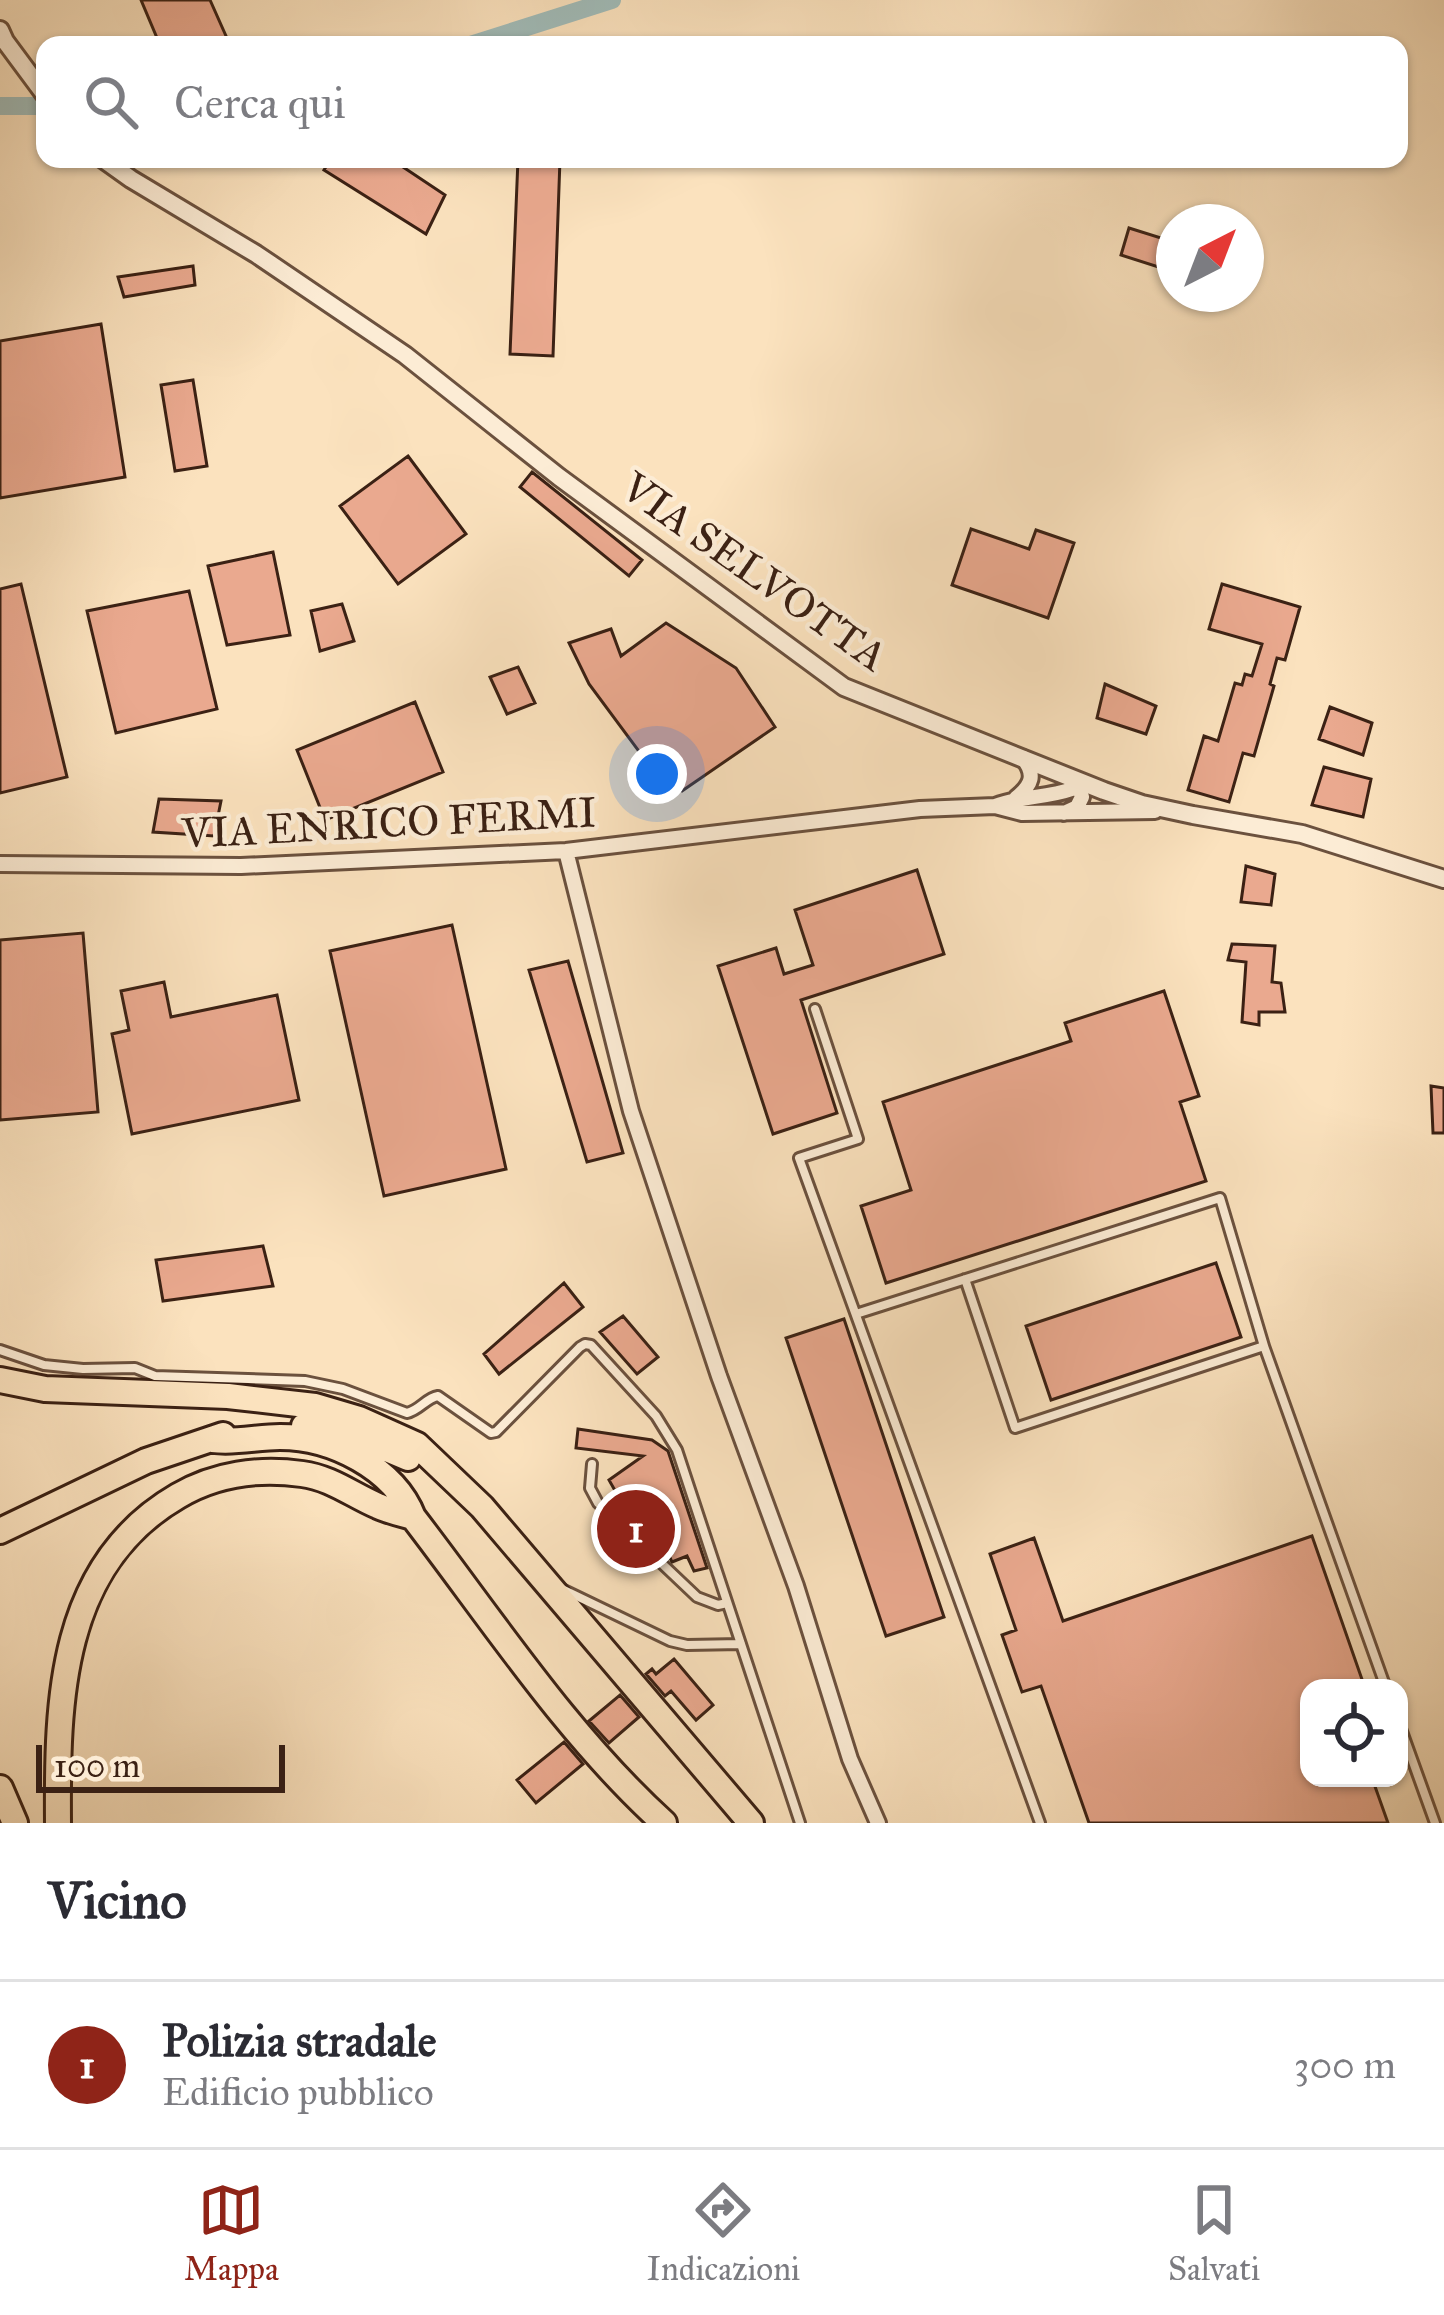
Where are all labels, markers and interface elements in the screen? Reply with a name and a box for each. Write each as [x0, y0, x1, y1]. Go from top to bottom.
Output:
search box [36, 36, 1408, 168]
icon: search [78, 69, 144, 135]
text: Cerca qui [174, 75, 346, 130]
north arrow [1156, 204, 1264, 312]
street label: VIA SELVOTTA [611, 460, 897, 683]
your location [627, 744, 687, 804]
street label: VIA ENRICO FERMI [179, 786, 598, 860]
pin: 1 [597, 1484, 675, 1574]
map controls [1300, 1679, 1408, 1787]
button: locate [1300, 1679, 1408, 1787]
scale bar [36, 1739, 285, 1792]
text: 100 m [54, 1746, 140, 1786]
text: Vicino [48, 1870, 186, 1932]
text: Polizia stradale [162, 2013, 437, 2068]
text: 1 [79, 2041, 95, 2089]
text: 300 m [1294, 2041, 1396, 2089]
text: Edificio pubblico [162, 2068, 434, 2116]
tab: Mappa [184, 2177, 279, 2289]
tab: Indicazioni [647, 2177, 800, 2289]
tab: Salvati [1168, 2177, 1260, 2289]

